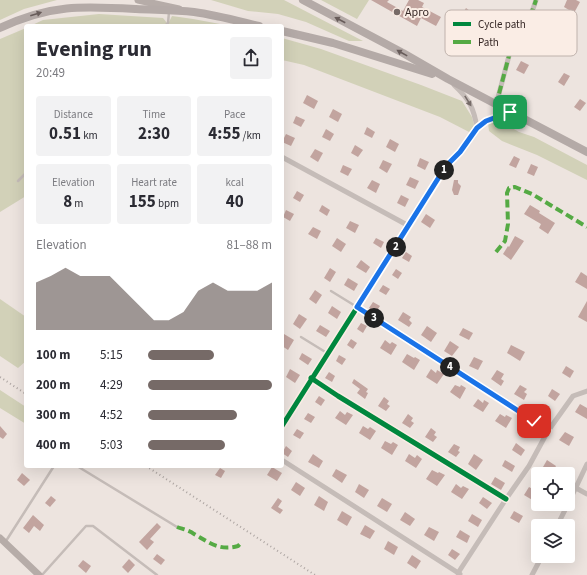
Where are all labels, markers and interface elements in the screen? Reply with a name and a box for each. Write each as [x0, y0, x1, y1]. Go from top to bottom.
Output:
place label: Арго [405, 4, 429, 21]
marker: Арго [392, 7, 402, 17]
legend [445, 10, 577, 56]
one-way arrow [31, 11, 43, 17]
one-way arrow [335, 16, 346, 23]
text: Cycle path [478, 17, 526, 32]
text: Evening run [36, 33, 152, 65]
text: Path [478, 35, 499, 50]
button: share [230, 37, 272, 79]
one-way arrow [396, 50, 408, 56]
text: 20:49 [36, 64, 65, 82]
pin [493, 95, 527, 129]
one-way arrow [464, 96, 472, 106]
icon: arrive [499, 101, 521, 123]
text: Distance [54, 107, 93, 122]
text: Time [142, 107, 166, 122]
text: Pace [224, 107, 245, 122]
text: 0.51 [49, 122, 81, 146]
text: 2:30 [138, 122, 170, 146]
text: 4:55 [208, 122, 240, 146]
text: km [81, 128, 98, 143]
text: /km [240, 128, 261, 143]
pin: 1 [434, 160, 454, 180]
text: 1 [441, 162, 447, 177]
text: Elevation [52, 175, 95, 190]
text: Heart rate [131, 175, 177, 190]
text: kcal [225, 175, 244, 190]
text: 8 [63, 190, 72, 214]
text: 155 [129, 190, 156, 214]
text: 40 [226, 190, 244, 214]
text: m [72, 196, 83, 211]
text: bpm [156, 196, 179, 211]
text: Elevation [36, 236, 87, 254]
text: 81–88 m [227, 236, 272, 254]
pin: 2 [386, 237, 406, 257]
text: 2 [393, 239, 399, 254]
pin: 3 [364, 308, 384, 328]
text: 3 [371, 310, 377, 325]
text: 100 m [36, 346, 70, 364]
text: 5:15 [100, 346, 123, 364]
pin: 4 [440, 357, 460, 377]
text: 4 [447, 359, 453, 374]
text: 200 m [36, 376, 70, 394]
text: 4:29 [100, 376, 123, 394]
pin [517, 404, 551, 438]
text: 300 m [36, 406, 70, 424]
text: 4:52 [100, 406, 123, 424]
icon: check [523, 410, 545, 432]
text: 400 m [36, 436, 70, 454]
text: 5:03 [100, 436, 123, 454]
map controls [531, 467, 575, 563]
button: locate [531, 467, 575, 511]
button: layers [531, 519, 575, 563]

